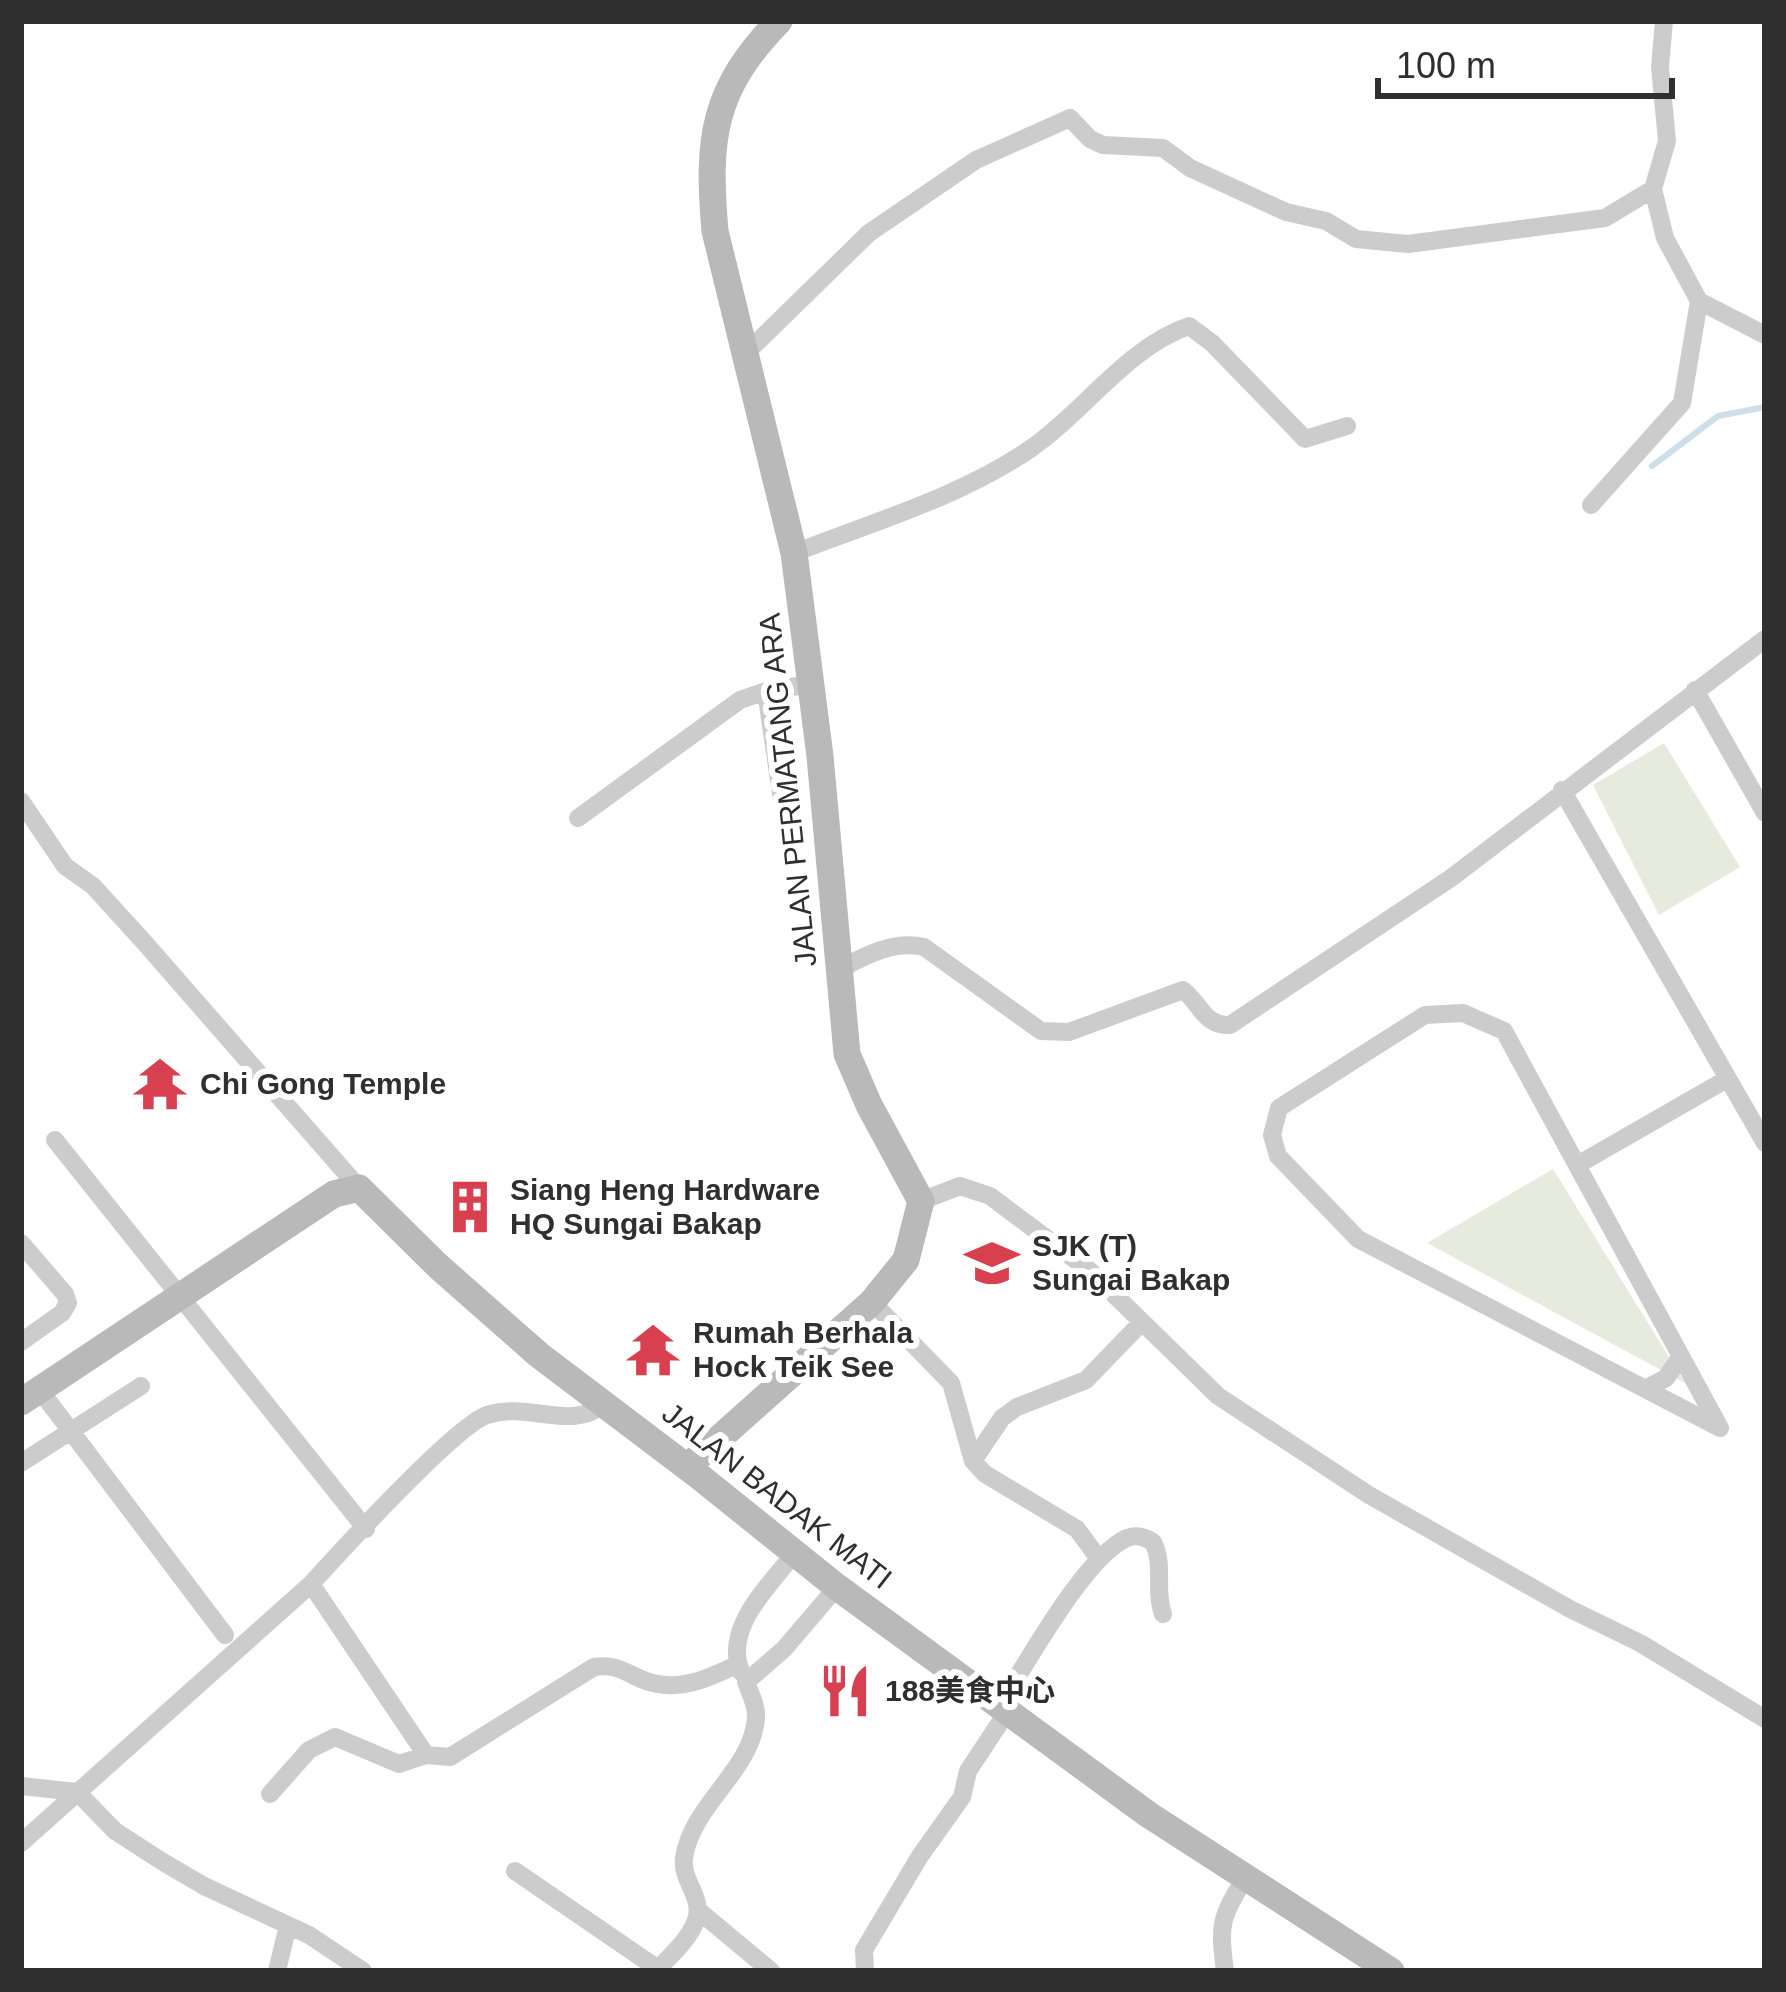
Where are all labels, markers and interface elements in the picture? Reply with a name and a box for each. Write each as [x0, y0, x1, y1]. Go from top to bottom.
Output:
scale bar [1378, 24, 1672, 98]
text: 100 m [1396, 45, 1496, 86]
street label: JALAN PERMATANG ARA [753, 611, 822, 969]
temple icon: Chi Gong Temple [131, 1055, 189, 1113]
place label: Chi Gong Temple [200, 1067, 446, 1100]
place label: Siang Heng Hardware HQ Sungai Bakap [510, 1173, 820, 1240]
building icon: Siang Heng Hardware HQ Sungai Bakap [441, 1178, 499, 1236]
place label: SJK (T) Sungai Bakap [1032, 1229, 1230, 1296]
school or university icon: SJK (T) Sungai Bakap [963, 1234, 1021, 1292]
place label: Rumah Berhala Hock Teik See [693, 1316, 913, 1383]
temple icon: Rumah Berhala Hock Teik See [624, 1321, 682, 1379]
street label: JALAN BADAK MATI [656, 1396, 898, 1595]
restaurant icon: 188美食中心 [816, 1662, 874, 1720]
place label: 188美食中心 [885, 1674, 1055, 1707]

